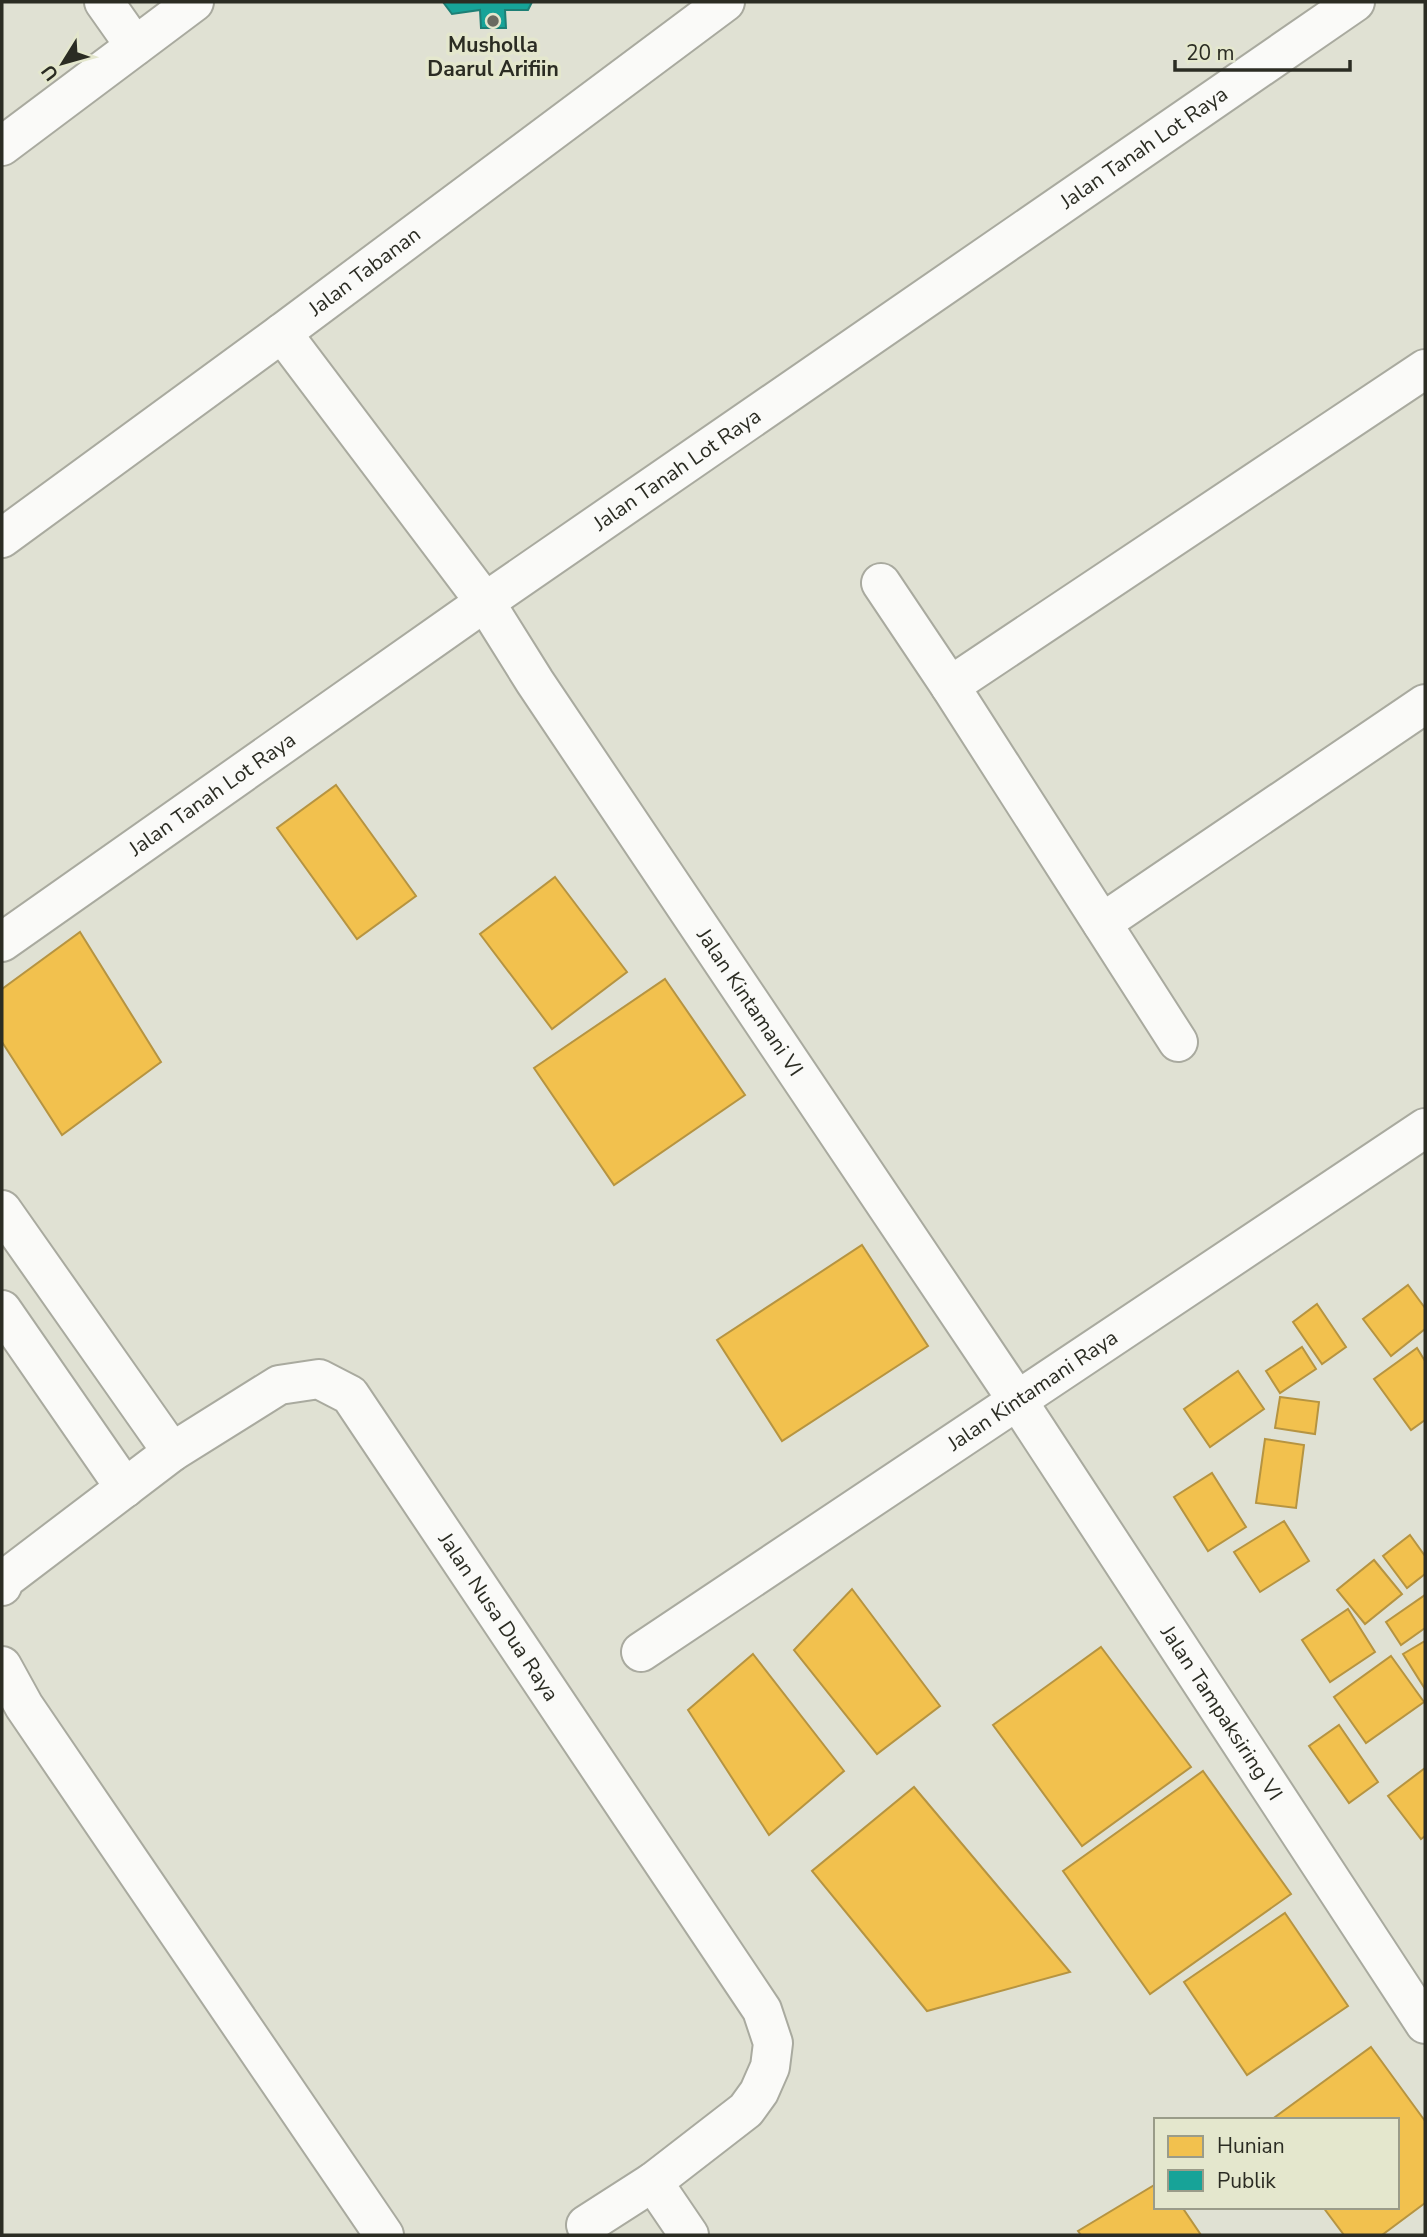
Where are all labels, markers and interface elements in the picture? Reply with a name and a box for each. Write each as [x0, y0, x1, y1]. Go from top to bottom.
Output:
marker: Musholla Daarul Arifiin [485, 13, 501, 29]
north arrow [28, 28, 98, 98]
scale bar [1175, 28, 1350, 72]
place label: Musholla Daarul Arifiin [427, 31, 559, 83]
text: 20 m [1186, 39, 1235, 67]
text: U [36, 59, 65, 86]
street label: Jalan Tanah Lot Raya [1054, 80, 1233, 216]
street label: Jalan Tabanan [302, 220, 426, 323]
street label: Jalan Tanah Lot Raya [587, 402, 766, 538]
street label: Jalan Tanah Lot Raya [122, 726, 301, 863]
street label: Jalan Kintamani VI [690, 922, 810, 1082]
street label: Jalan Kintamani Raya [941, 1323, 1123, 1458]
street label: Jalan Nusa Dua Raya [431, 1526, 565, 1707]
street label: Jalan Tampaksiring VI [1154, 1619, 1289, 1806]
legend [1154, 2118, 1399, 2209]
text: Hunian [1217, 2132, 1285, 2160]
text: Publik [1217, 2167, 1276, 2195]

